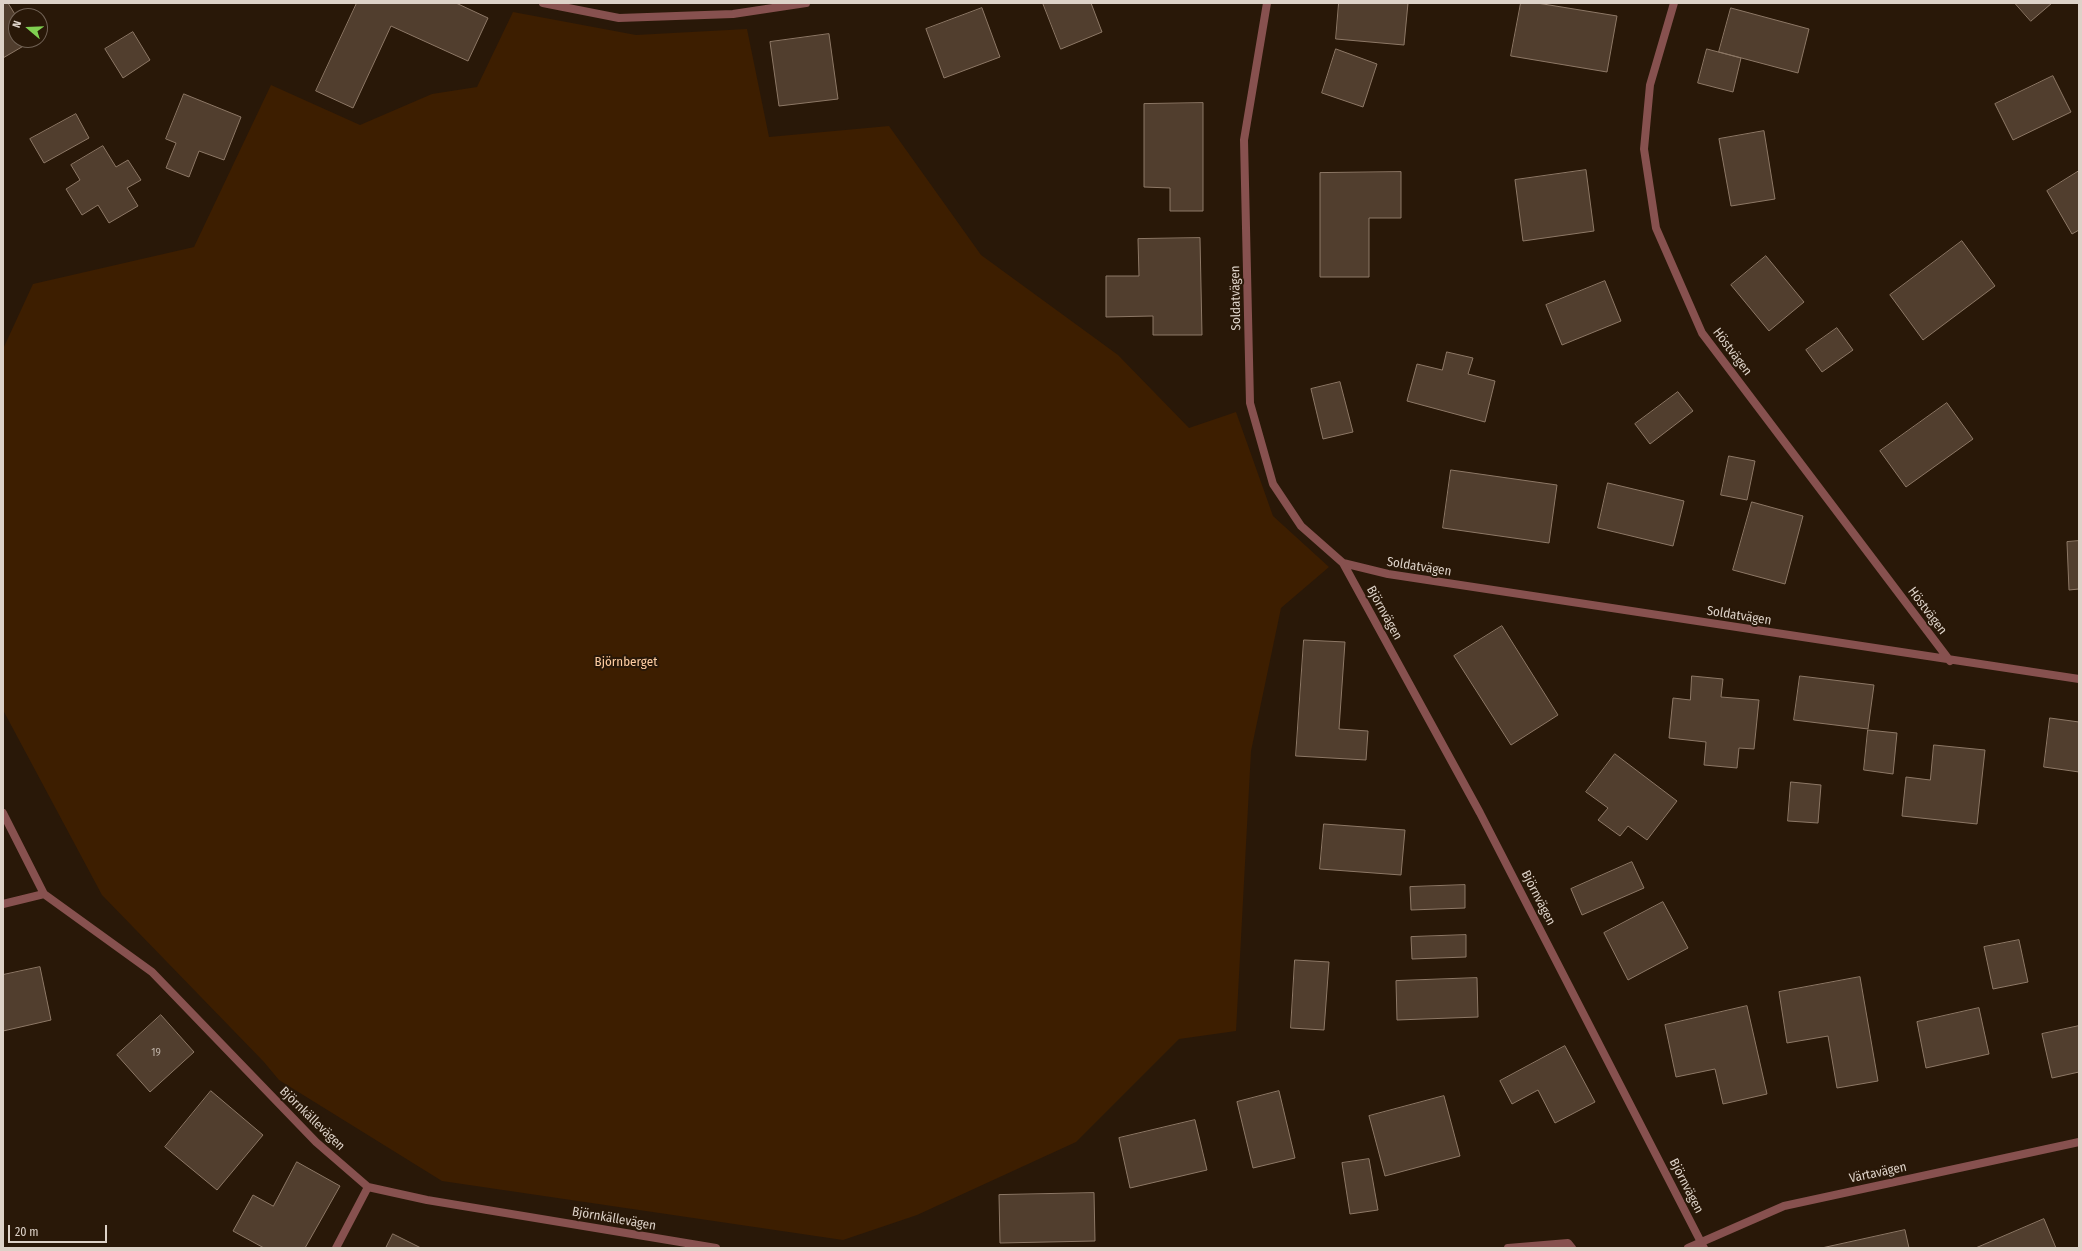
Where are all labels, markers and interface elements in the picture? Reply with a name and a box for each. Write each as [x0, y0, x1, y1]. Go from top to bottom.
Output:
north arrow [8, 8, 48, 48]
text: N [10, 19, 24, 29]
street label: Soldatvägen [1228, 265, 1244, 331]
street label: Höstvägen [1709, 325, 1755, 379]
street label: Soldatvägen [1386, 554, 1452, 580]
street label: Björnvägen [1363, 583, 1405, 643]
street label: Höstvägen [1904, 584, 1950, 638]
street label: Soldatvägen [1706, 603, 1772, 629]
park label: Björnberget [595, 654, 657, 670]
street label: Björnvägen [1518, 868, 1558, 928]
house number: 19 [151, 1046, 161, 1060]
street label: Björnkällevägen [276, 1084, 348, 1154]
street label: Björnvägen [1666, 1156, 1706, 1216]
street label: Värtavägen [1848, 1159, 1908, 1187]
street label: Björnkällevägen [571, 1204, 657, 1234]
scale bar [10, 1217, 109, 1243]
text: 20 m [15, 1225, 39, 1239]

